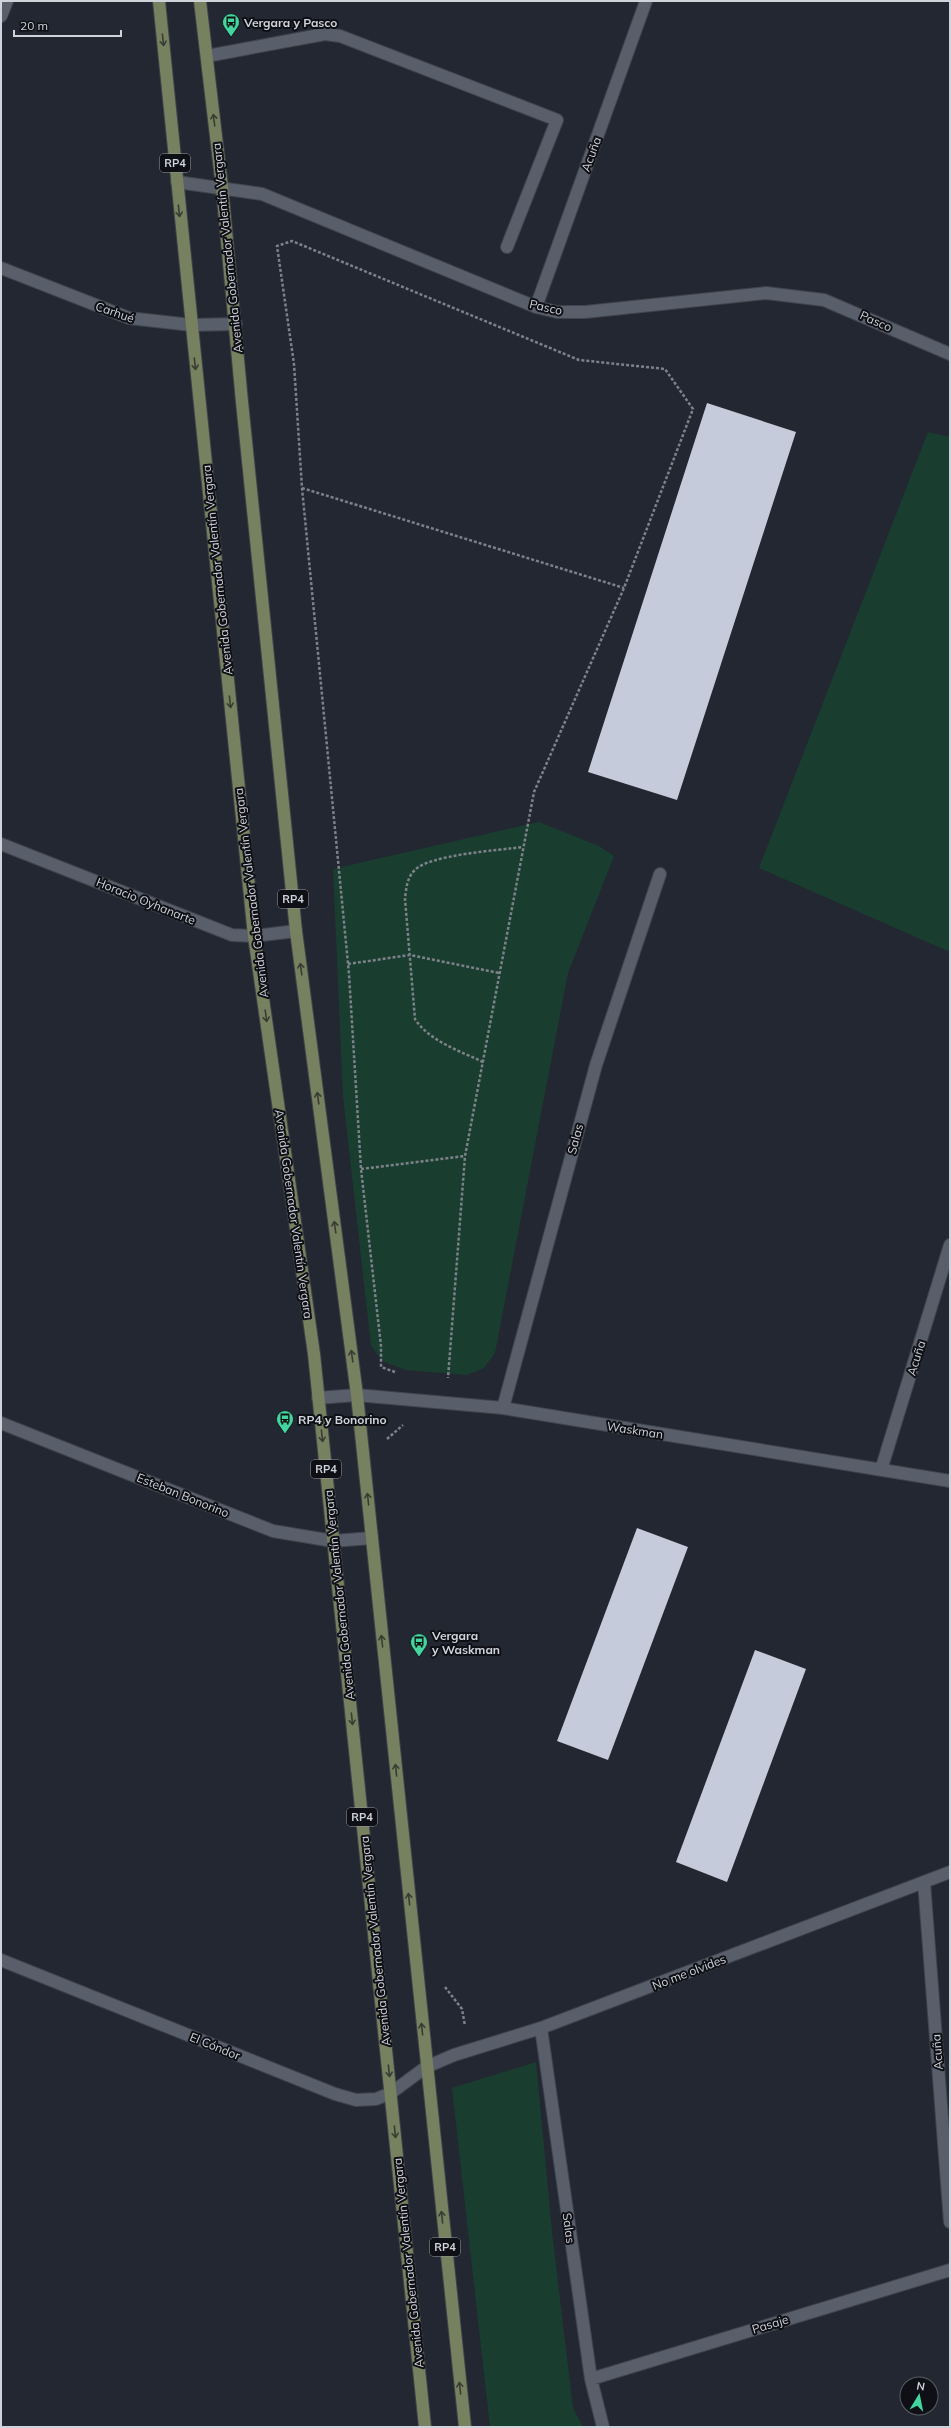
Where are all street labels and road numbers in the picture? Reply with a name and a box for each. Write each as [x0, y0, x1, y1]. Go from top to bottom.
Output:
street label: Acuña [578, 135, 604, 173]
street label: Avenida Gobernador Valentín Vergara [209, 142, 245, 354]
road number: RP4 [160, 154, 190, 172]
street label: Pasco [528, 296, 564, 318]
street label: Carhué [94, 298, 136, 326]
street label: Pasco [858, 307, 894, 335]
street label: Avenida Gobernador Valentín Vergara [199, 464, 235, 676]
street label: Avenida Gobernador Valentín Vergara [231, 787, 271, 999]
street label: Horacio Oyhanarte [94, 874, 198, 928]
road number: RP4 [278, 890, 308, 908]
street label: Avenida Gobernador Valentín Vergara [272, 1108, 316, 1320]
street label: Salas [564, 1122, 586, 1156]
street label: Acuña [904, 1339, 928, 1377]
street label: Waskman [606, 1418, 664, 1442]
road number: RP4 [311, 1460, 341, 1478]
street label: Esteban Bonorino [135, 1470, 231, 1520]
street label: Avenida Gobernador Valentín Vergara [321, 1489, 357, 1701]
road number: RP4 [347, 1808, 377, 1826]
street label: Avenida Gobernador Valentín Vergara [357, 1835, 393, 2047]
street label: No me olvides [650, 1951, 728, 1993]
street label: El Cóndor [188, 2029, 243, 2063]
street label: Acuña [928, 2034, 946, 2070]
street label: Avenida Gobernador Valentín Vergara [390, 2157, 426, 2369]
street label: Salas [559, 2212, 579, 2244]
road number: RP4 [430, 2238, 460, 2256]
street label: Pasaje [750, 2311, 790, 2337]

